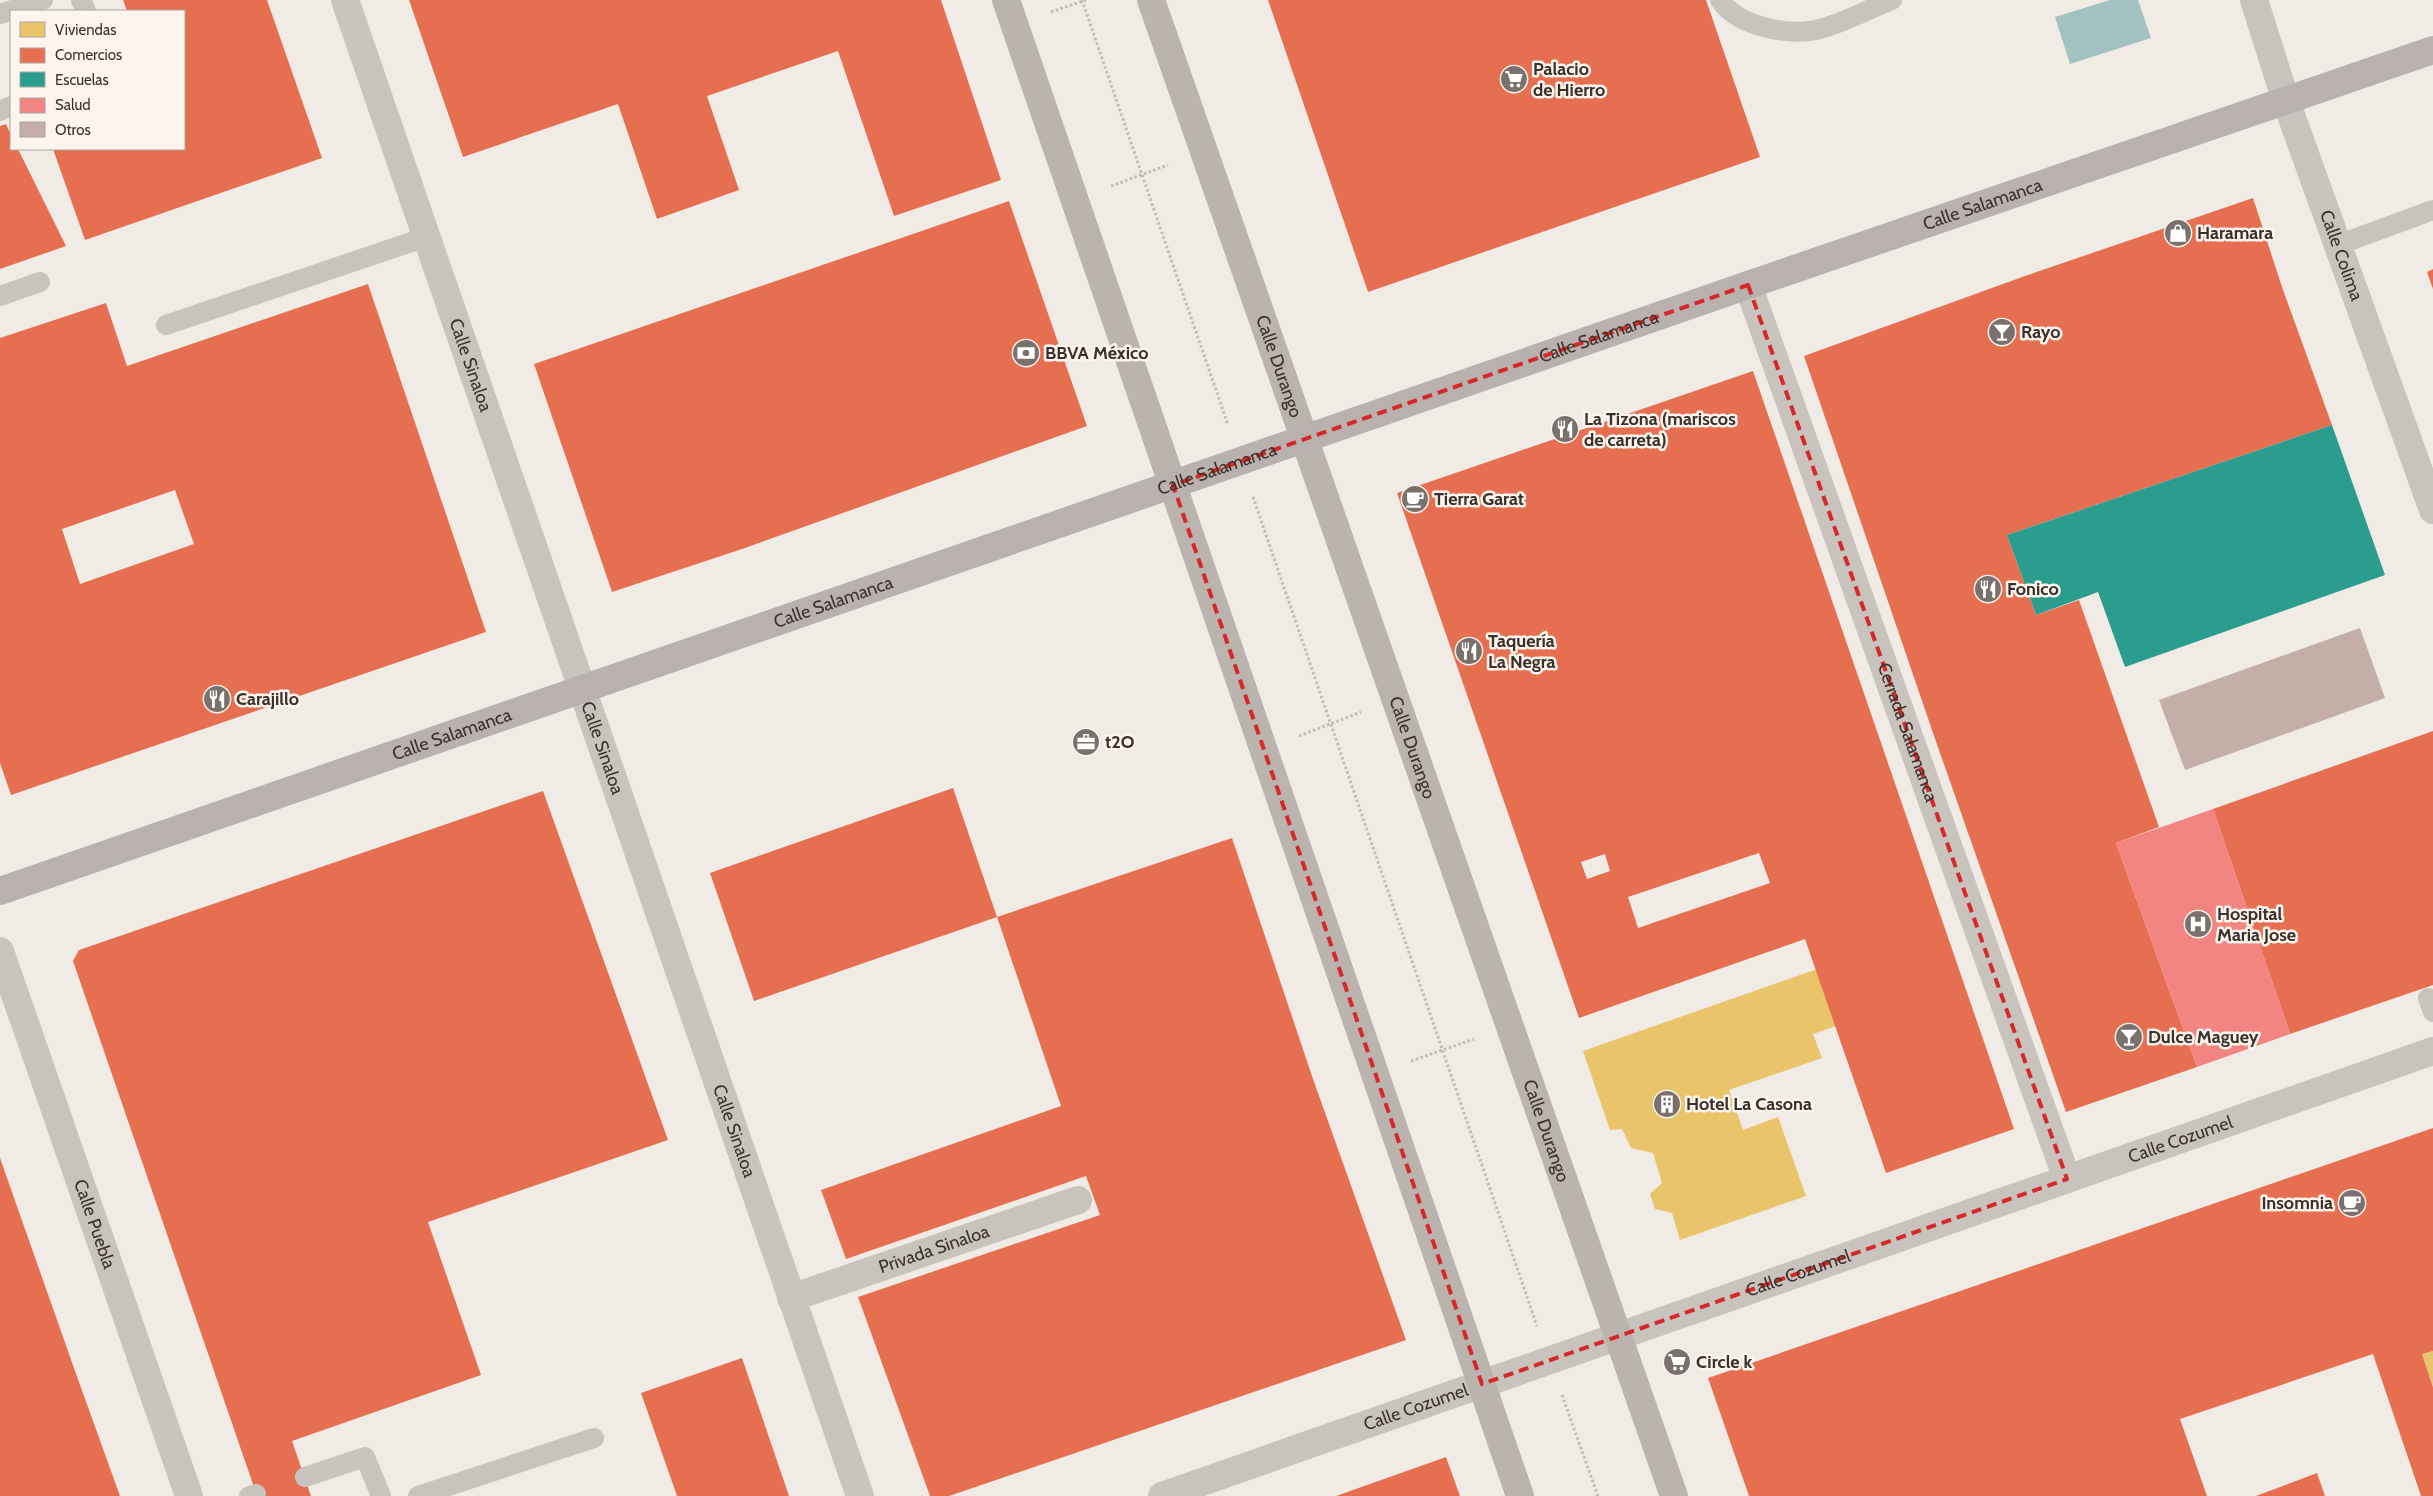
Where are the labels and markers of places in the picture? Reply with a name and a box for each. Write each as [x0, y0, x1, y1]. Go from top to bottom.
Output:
place label: Palacio de Hierro [1533, 58, 1605, 101]
supermarket icon: Palacio de Hierro [1499, 64, 1529, 94]
shop icon: Haramara [2163, 218, 2193, 248]
place label: Haramara [2197, 222, 2273, 244]
bar icon: Rayo [1987, 317, 2017, 347]
place label: Rayo [2021, 321, 2061, 343]
bank icon: BBVA México [1011, 338, 1041, 368]
place label: BBVA México [1045, 342, 1148, 364]
place label: La Tizona (mariscos de carreta) [1584, 408, 1736, 451]
restaurant icon: La Tizona (mariscos de carreta) [1550, 414, 1580, 444]
cafe icon: Tierra Garat [1400, 484, 1430, 514]
place label: Tierra Garat [1434, 488, 1524, 510]
restaurant icon: Fonico [1973, 574, 2003, 604]
place label: Fonico [2007, 578, 2059, 600]
place label: Taquería La Negra [1488, 630, 1556, 673]
restaurant icon: Taquería La Negra [1454, 636, 1484, 666]
restaurant icon: Carajillo [202, 684, 232, 714]
place label: Carajillo [236, 688, 299, 710]
office icon: t2O [1071, 727, 1101, 757]
place label: t2O [1105, 731, 1135, 753]
place label: Hospital Maria Jose [2217, 903, 2296, 946]
hospital icon: Hospital Maria Jose [2183, 909, 2213, 939]
bar icon: Dulce Maguey [2114, 1022, 2144, 1052]
place label: Dulce Maguey [2148, 1026, 2259, 1048]
building icon: Hotel La Casona [1652, 1089, 1682, 1119]
place label: Hotel La Casona [1686, 1093, 1812, 1115]
cafe icon: Insomnia [2337, 1188, 2367, 1218]
place label: Insomnia [2261, 1192, 2333, 1214]
supermarket icon: Circle k [1662, 1347, 1692, 1377]
place label: Circle k [1696, 1351, 1753, 1373]

